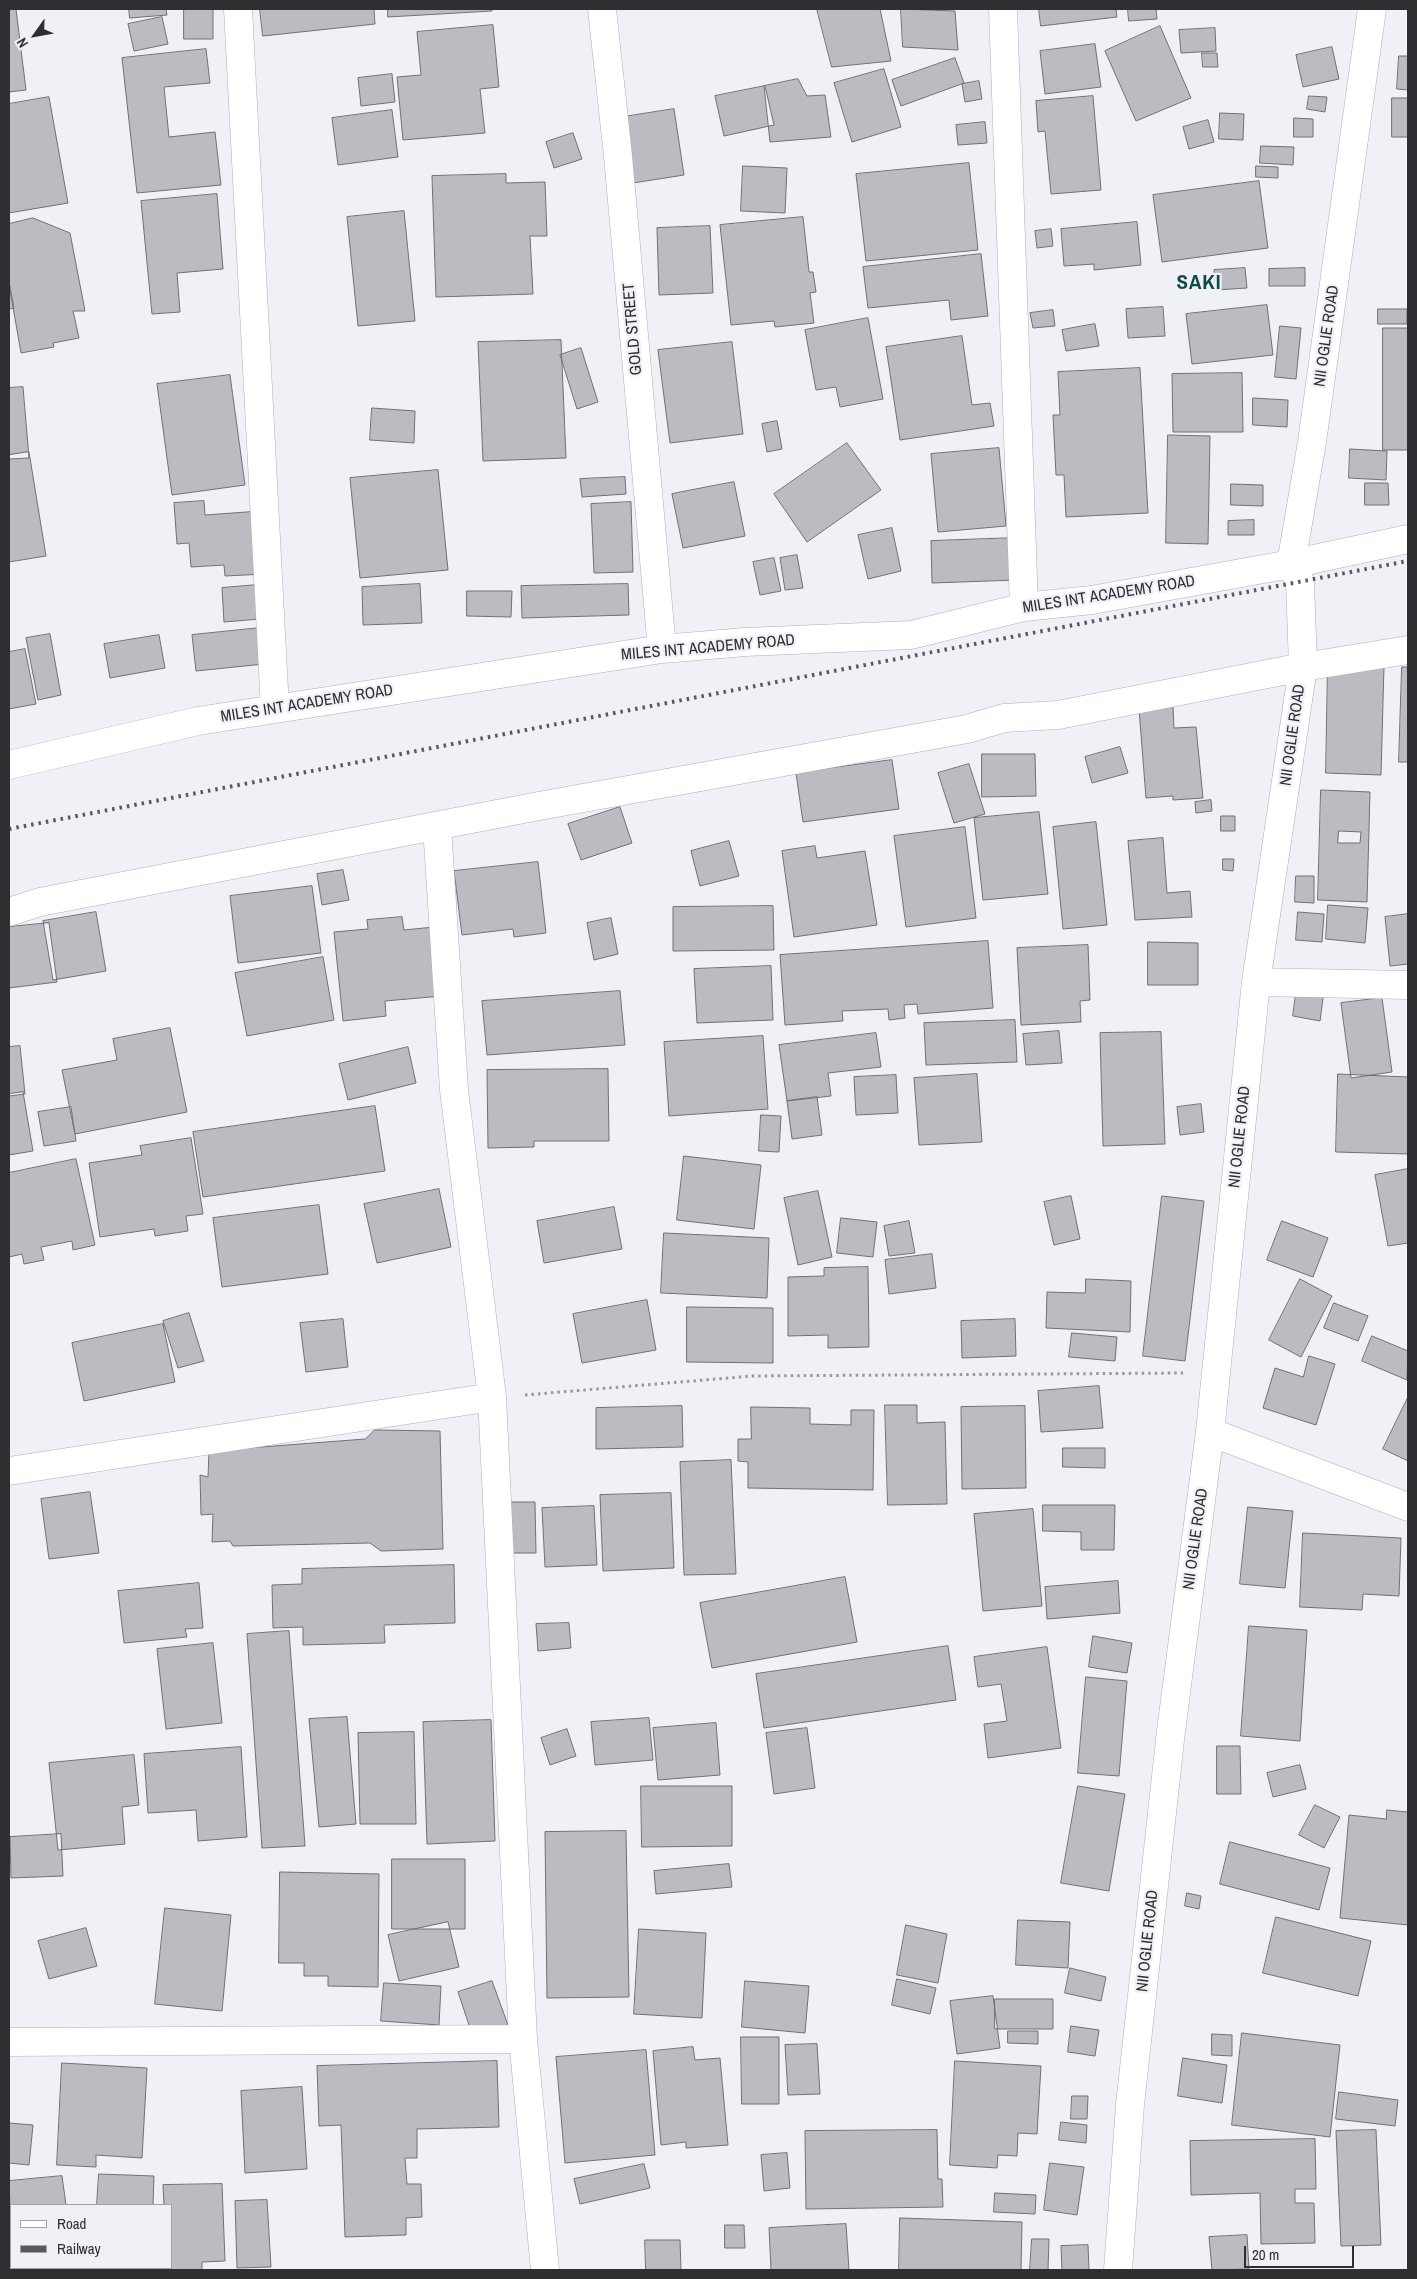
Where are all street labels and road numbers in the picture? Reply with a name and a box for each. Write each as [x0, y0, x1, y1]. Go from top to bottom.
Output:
street label: GOLD STREET [619, 282, 647, 376]
street label: NII OGLIE ROAD [1310, 284, 1344, 388]
street label: MILES INT ACADEMY ROAD [1021, 572, 1197, 618]
street label: MILES INT ACADEMY ROAD [620, 631, 796, 665]
street label: MILES INT ACADEMY ROAD [219, 681, 395, 727]
street label: NII OGLIE ROAD [1276, 683, 1310, 787]
street label: NII OGLIE ROAD [1225, 1085, 1255, 1189]
street label: NII OGLIE ROAD [1179, 1487, 1213, 1591]
street label: NII OGLIE ROAD [1133, 1889, 1163, 1993]

